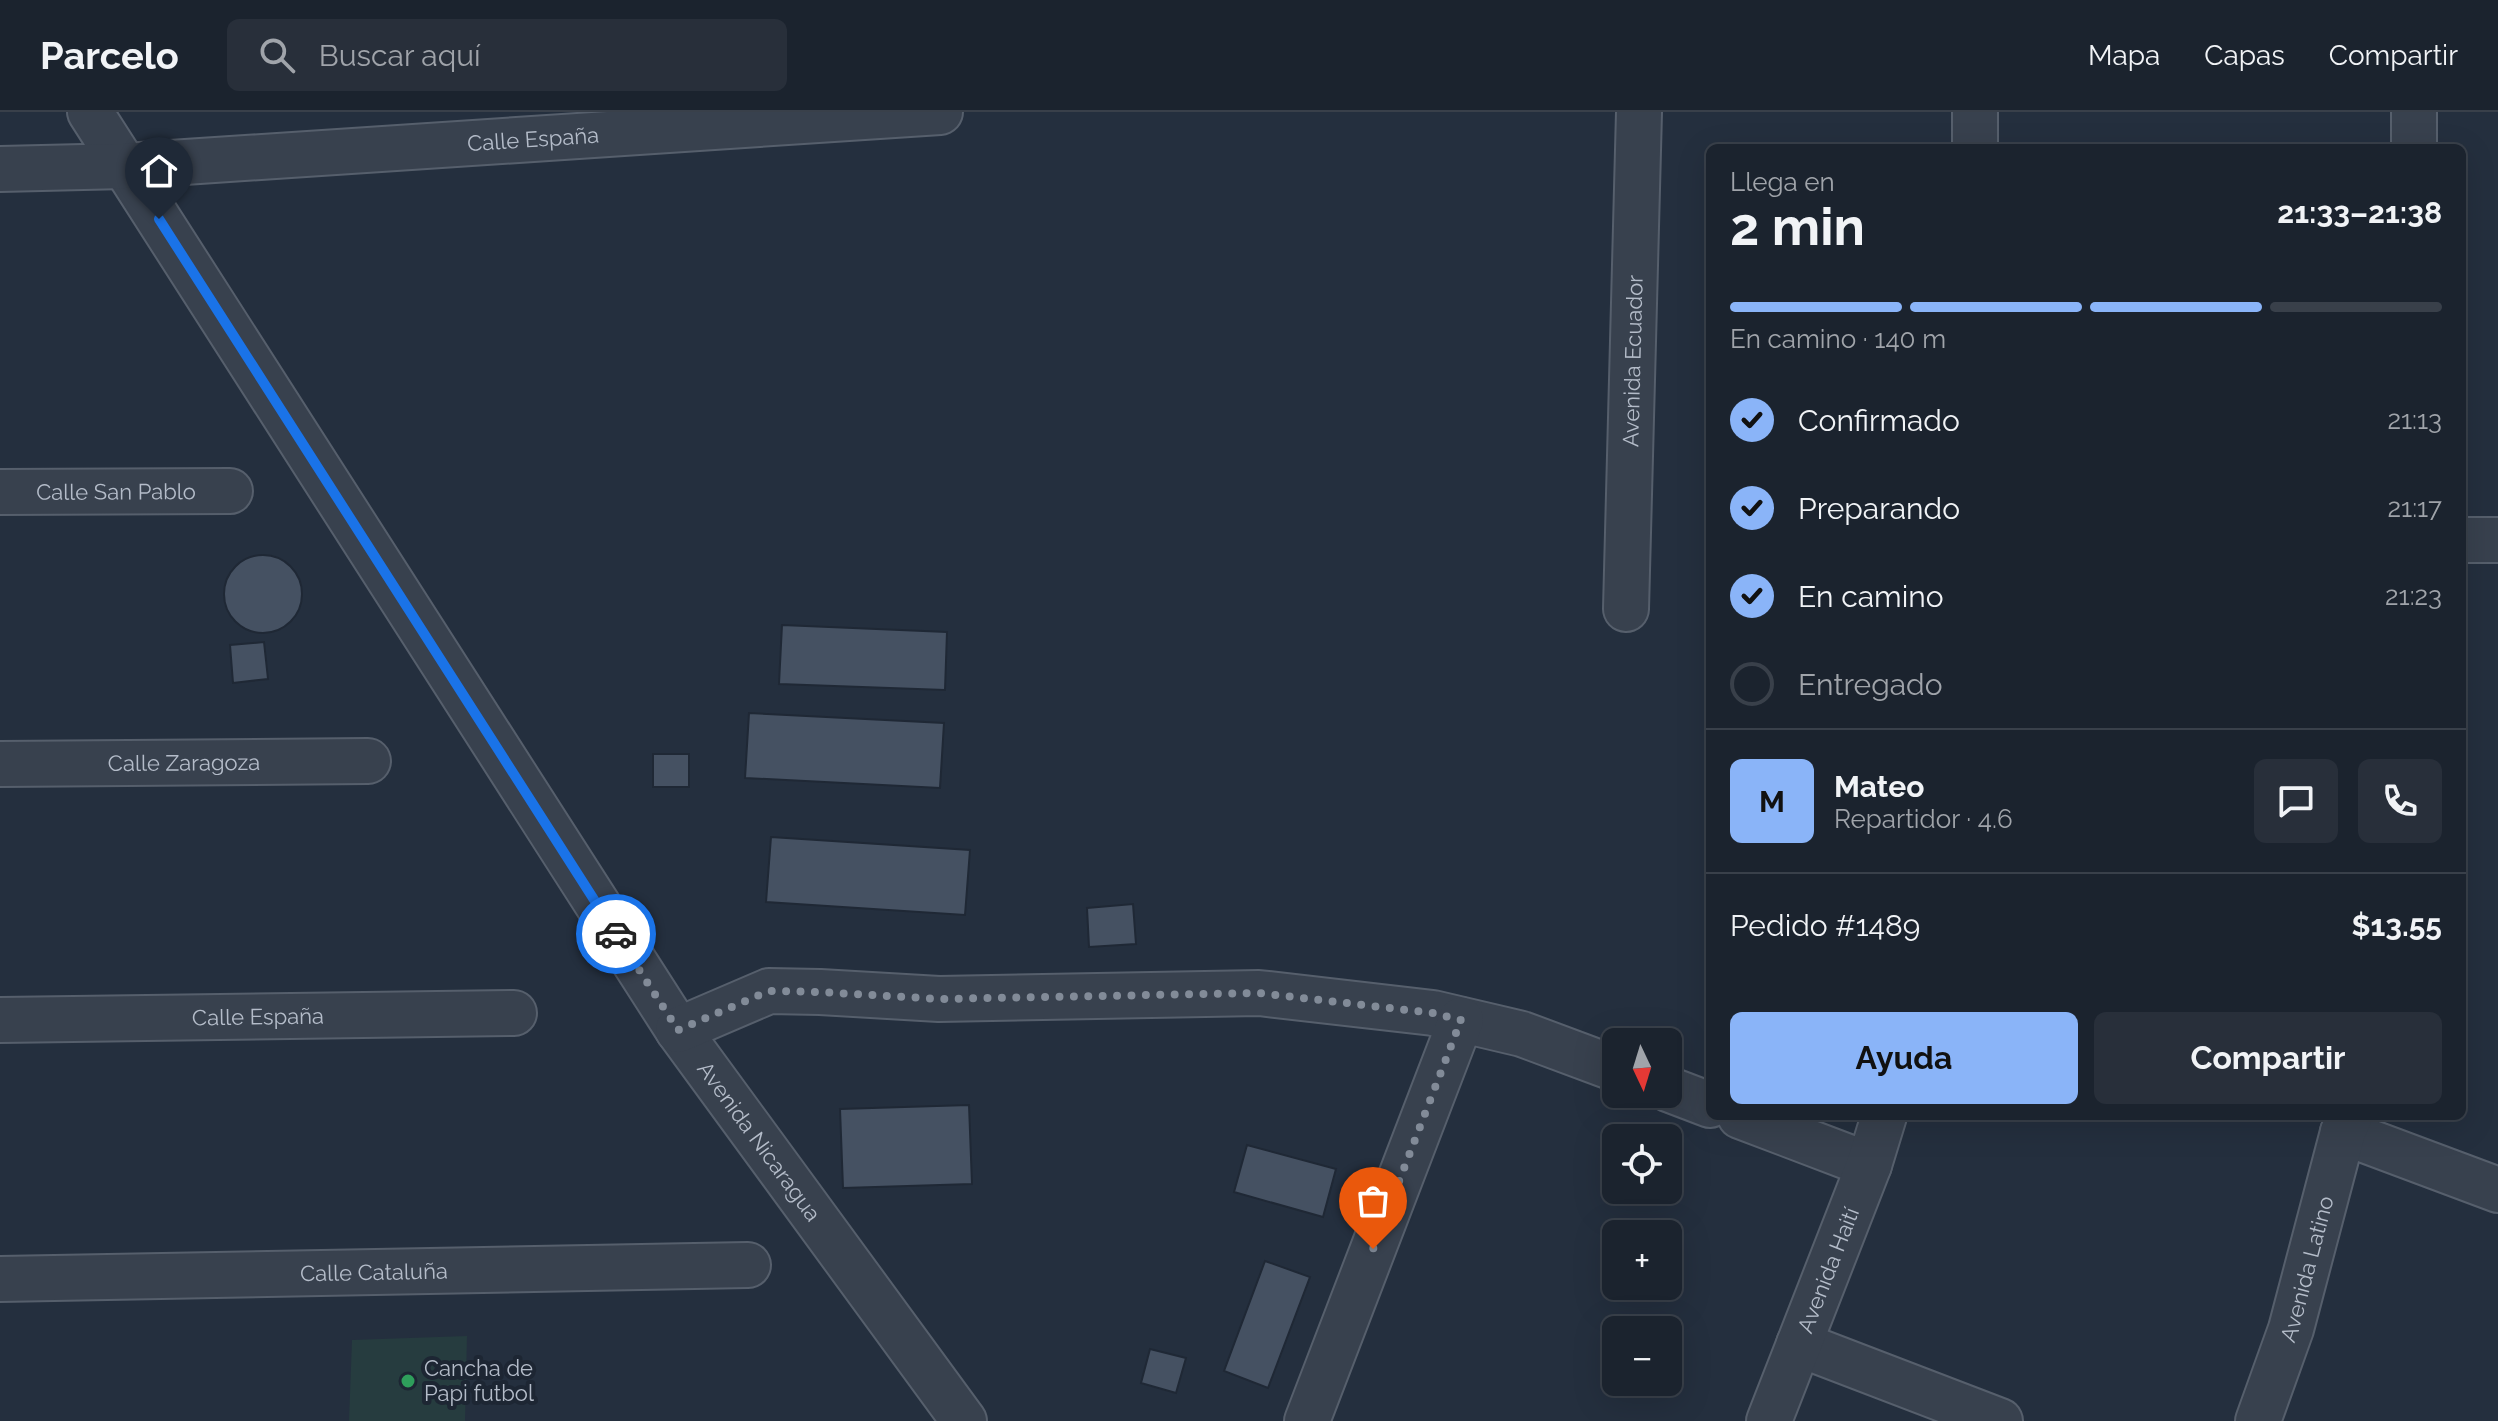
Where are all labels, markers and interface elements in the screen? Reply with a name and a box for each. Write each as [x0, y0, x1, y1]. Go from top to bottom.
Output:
search box [227, 19, 787, 91]
text: Parcelo [40, 33, 179, 78]
icon: search [255, 33, 299, 77]
text: Buscar aquí [319, 38, 481, 73]
text: Mapa [2088, 39, 2160, 72]
text: Capas [2204, 39, 2285, 72]
text: Compartir [2329, 39, 2458, 72]
street label: Calle España [466, 122, 600, 156]
pin [125, 137, 193, 219]
icon: home [137, 149, 181, 193]
text: Llega en [1730, 167, 1835, 197]
text: 21:33–21:38 [2277, 195, 2442, 230]
text: 2 min [1730, 196, 1865, 257]
street label: Avenida Ecuador [1617, 274, 1648, 447]
text: En camino · 140 m [1730, 324, 1946, 354]
icon: check [1730, 398, 1774, 442]
text: Confirmado [1798, 403, 1960, 438]
text: 21:13 [2387, 405, 2442, 435]
street label: Calle San Pablo [36, 478, 196, 505]
icon: check [1730, 486, 1774, 530]
text: Preparando [1798, 491, 1960, 526]
text: 21:17 [2388, 493, 2442, 523]
icon: check [1730, 574, 1774, 618]
text: En camino [1798, 579, 1944, 614]
text: 21:23 [2385, 581, 2442, 611]
text: Entregado [1798, 667, 1943, 702]
street label: Calle Zaragoza [108, 749, 260, 776]
button: chat [2254, 759, 2338, 843]
button: phone [2358, 759, 2442, 843]
text: Mateo [1834, 769, 1924, 804]
text: M [1759, 784, 1785, 819]
text: Repartidor · 4.6 [1834, 804, 2013, 834]
courier [576, 894, 656, 974]
text: Pedido #1489 [1730, 908, 1920, 943]
text: $13.55 [2351, 908, 2442, 943]
icon: car [594, 912, 638, 956]
street label: Calle España [192, 1003, 324, 1030]
button: Ayuda [1730, 1012, 2078, 1104]
button: Compartir [2094, 1012, 2442, 1104]
north arrow [1602, 1028, 1682, 1108]
map controls [1602, 1028, 1682, 1396]
street label: Avenida Nicaragua [692, 1056, 826, 1226]
button: locate [1602, 1124, 1682, 1204]
pin [1339, 1167, 1407, 1249]
icon: bag [1351, 1179, 1395, 1223]
street label: Avenida Latino [2274, 1193, 2339, 1345]
street label: Avenida Haití [1792, 1203, 1864, 1337]
button: + [1602, 1220, 1682, 1300]
street label: Calle Cataluña [300, 1258, 448, 1286]
button: − [1602, 1316, 1682, 1396]
place label: Cancha de Papi futbol [424, 1355, 534, 1406]
marker: Cancha de Papi futbol [399, 1372, 417, 1390]

